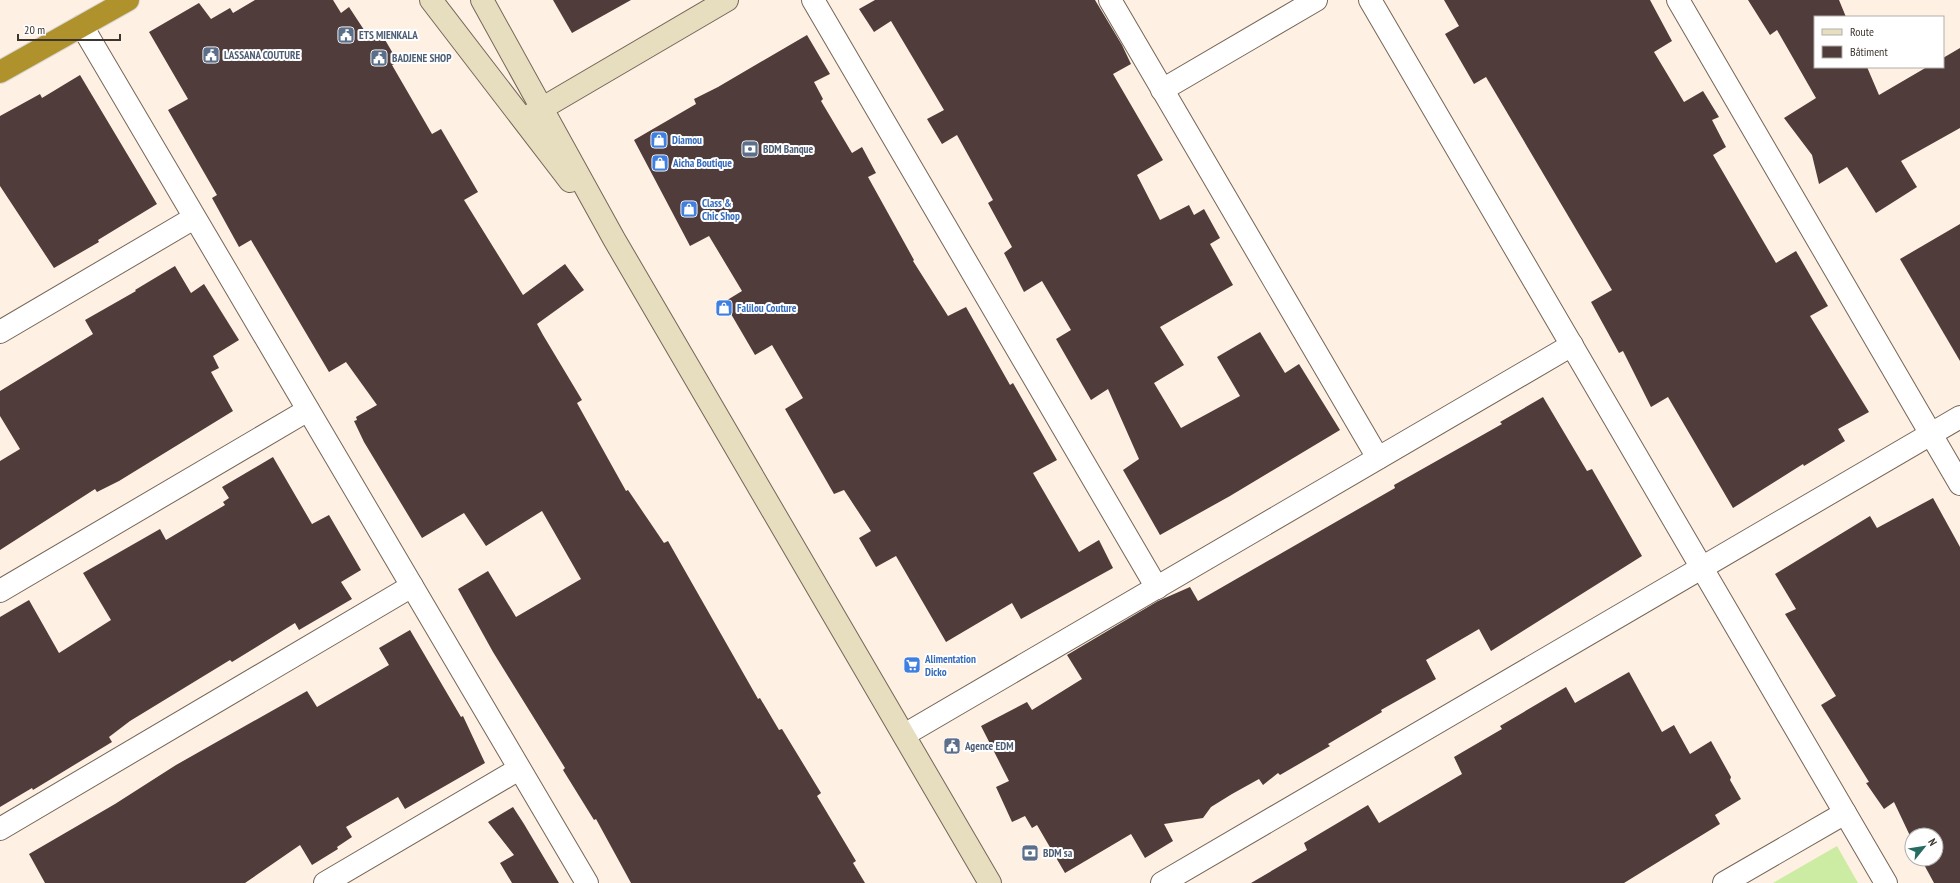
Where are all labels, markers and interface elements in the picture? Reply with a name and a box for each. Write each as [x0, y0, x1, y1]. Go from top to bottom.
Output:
scale bar [18, 16, 120, 42]
legend [1814, 16, 1944, 68]
text: 20 m [24, 22, 45, 37]
text: Route [1850, 24, 1874, 39]
public building icon: ETS MIENKALA [336, 25, 356, 45]
place label: ETS MIENKALA [359, 28, 418, 42]
text: Bâtiment [1850, 44, 1888, 59]
public building icon: LASSANA COUTURE [201, 45, 221, 65]
place label: LASSANA COUTURE [224, 48, 301, 62]
public building icon: BADJENE SHOP [369, 48, 389, 68]
place label: BADJENE SHOP [392, 51, 452, 65]
shop icon: Diamou [649, 130, 669, 150]
place label: Diamou [672, 133, 702, 147]
bank icon: BDM Banque [740, 139, 760, 159]
place label: BDM Banque [763, 142, 813, 156]
shop icon: Aicha Boutique [650, 153, 670, 173]
place label: Aicha Boutique [672, 156, 732, 170]
place label: Class & Chic Shop [702, 196, 740, 223]
shop icon: Class & Chic Shop [679, 199, 699, 219]
shop icon: Falilou Couture [714, 298, 734, 318]
place label: Falilou Couture [737, 301, 797, 315]
place label: Alimentation Dicko [924, 652, 976, 679]
supermarket icon: Alimentation Dicko [902, 655, 922, 675]
public building icon: Agence EDM [942, 736, 962, 756]
place label: Agence EDM [964, 739, 1013, 753]
north arrow [1904, 827, 1944, 867]
text: N [1925, 836, 1940, 848]
bank icon: BDM sa [1020, 843, 1040, 863]
place label: BDM sa [1043, 846, 1073, 860]

